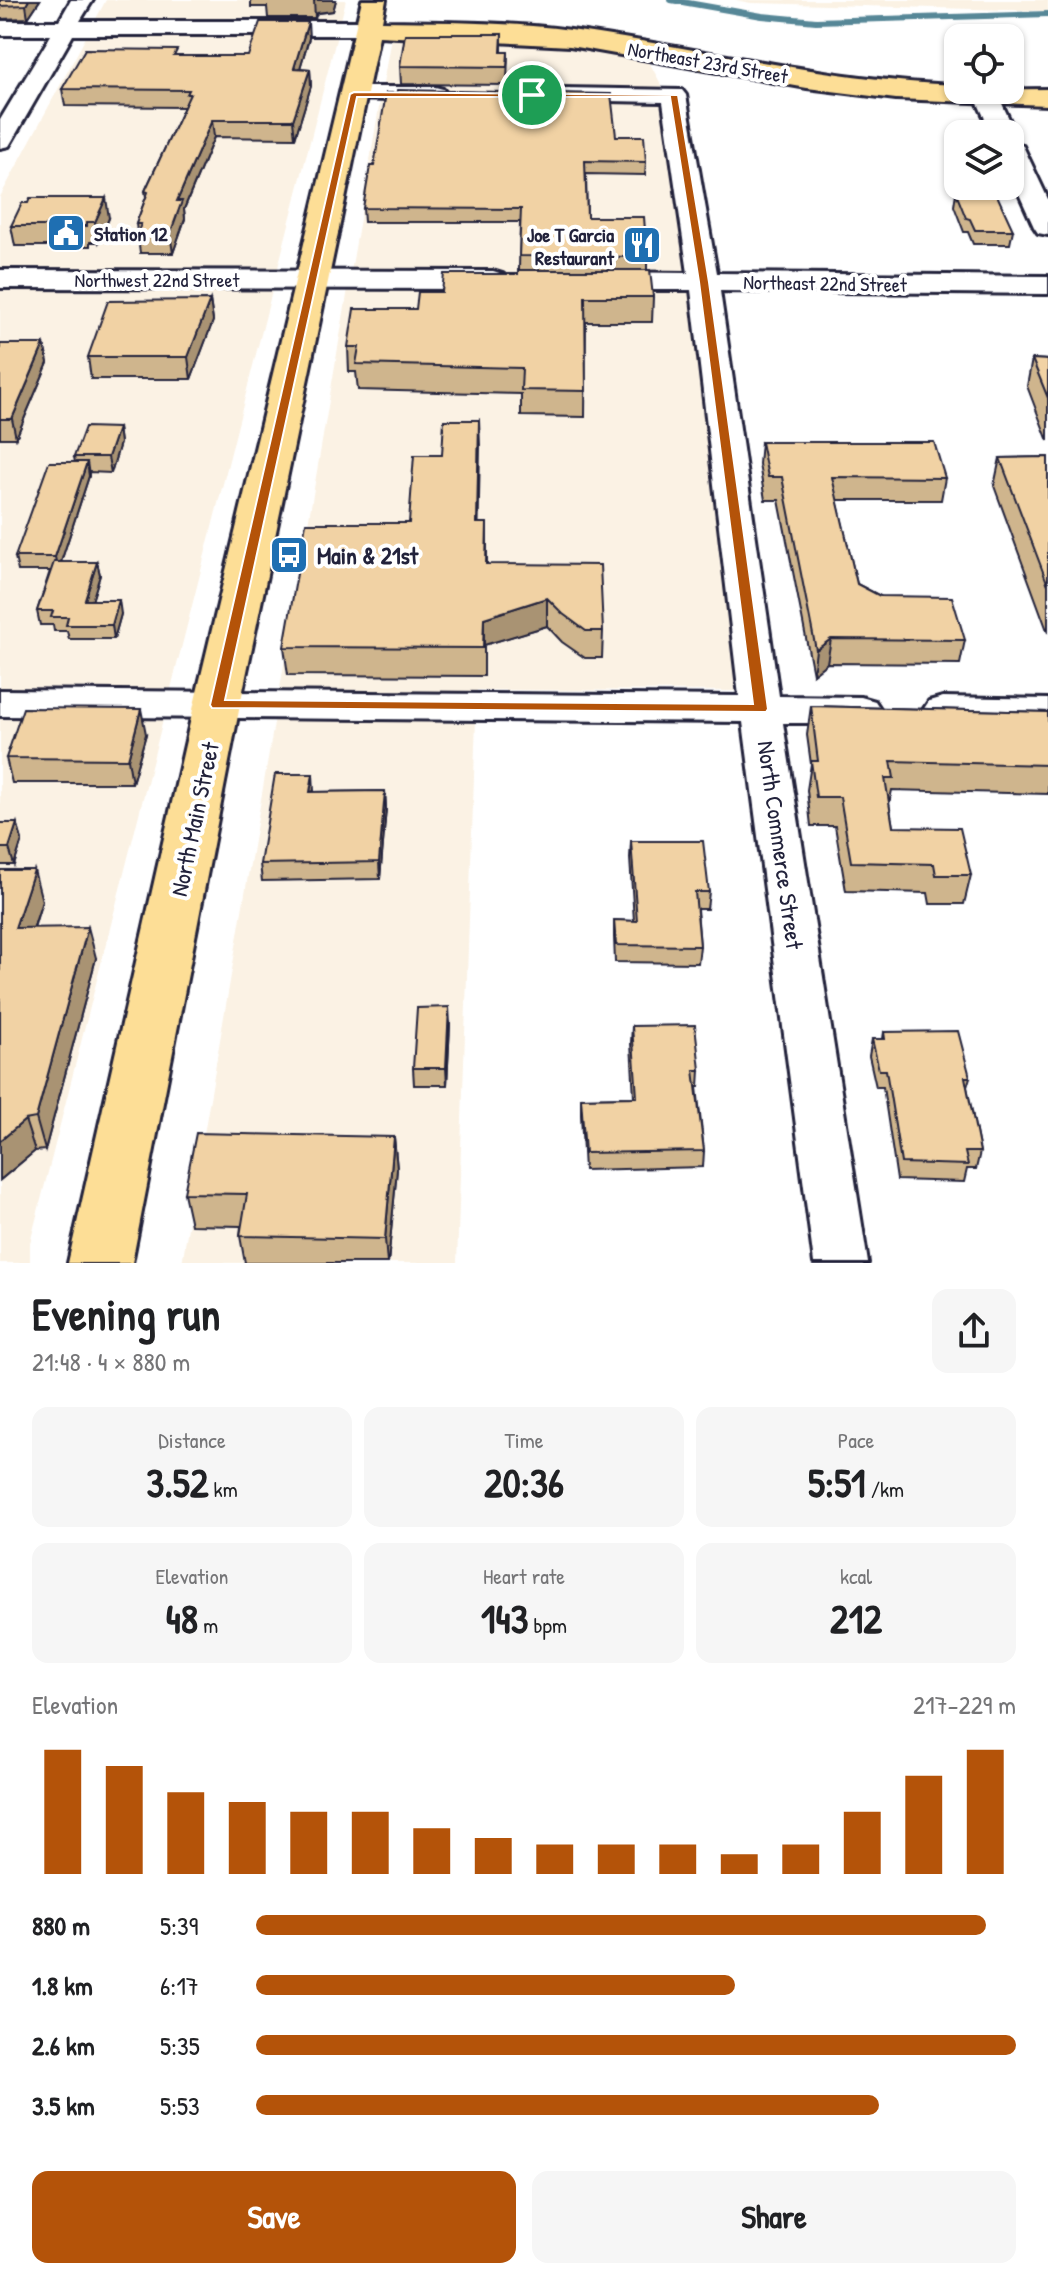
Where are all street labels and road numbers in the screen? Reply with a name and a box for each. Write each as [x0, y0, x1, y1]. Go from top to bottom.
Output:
street label: Northeast 23rd Street [626, 35, 791, 90]
street label: Northwest 22nd Street [75, 266, 241, 293]
street label: Northeast 22nd Street [743, 268, 908, 298]
street label: North Main Street [162, 738, 226, 899]
street label: North Commerce Street [751, 739, 812, 952]

